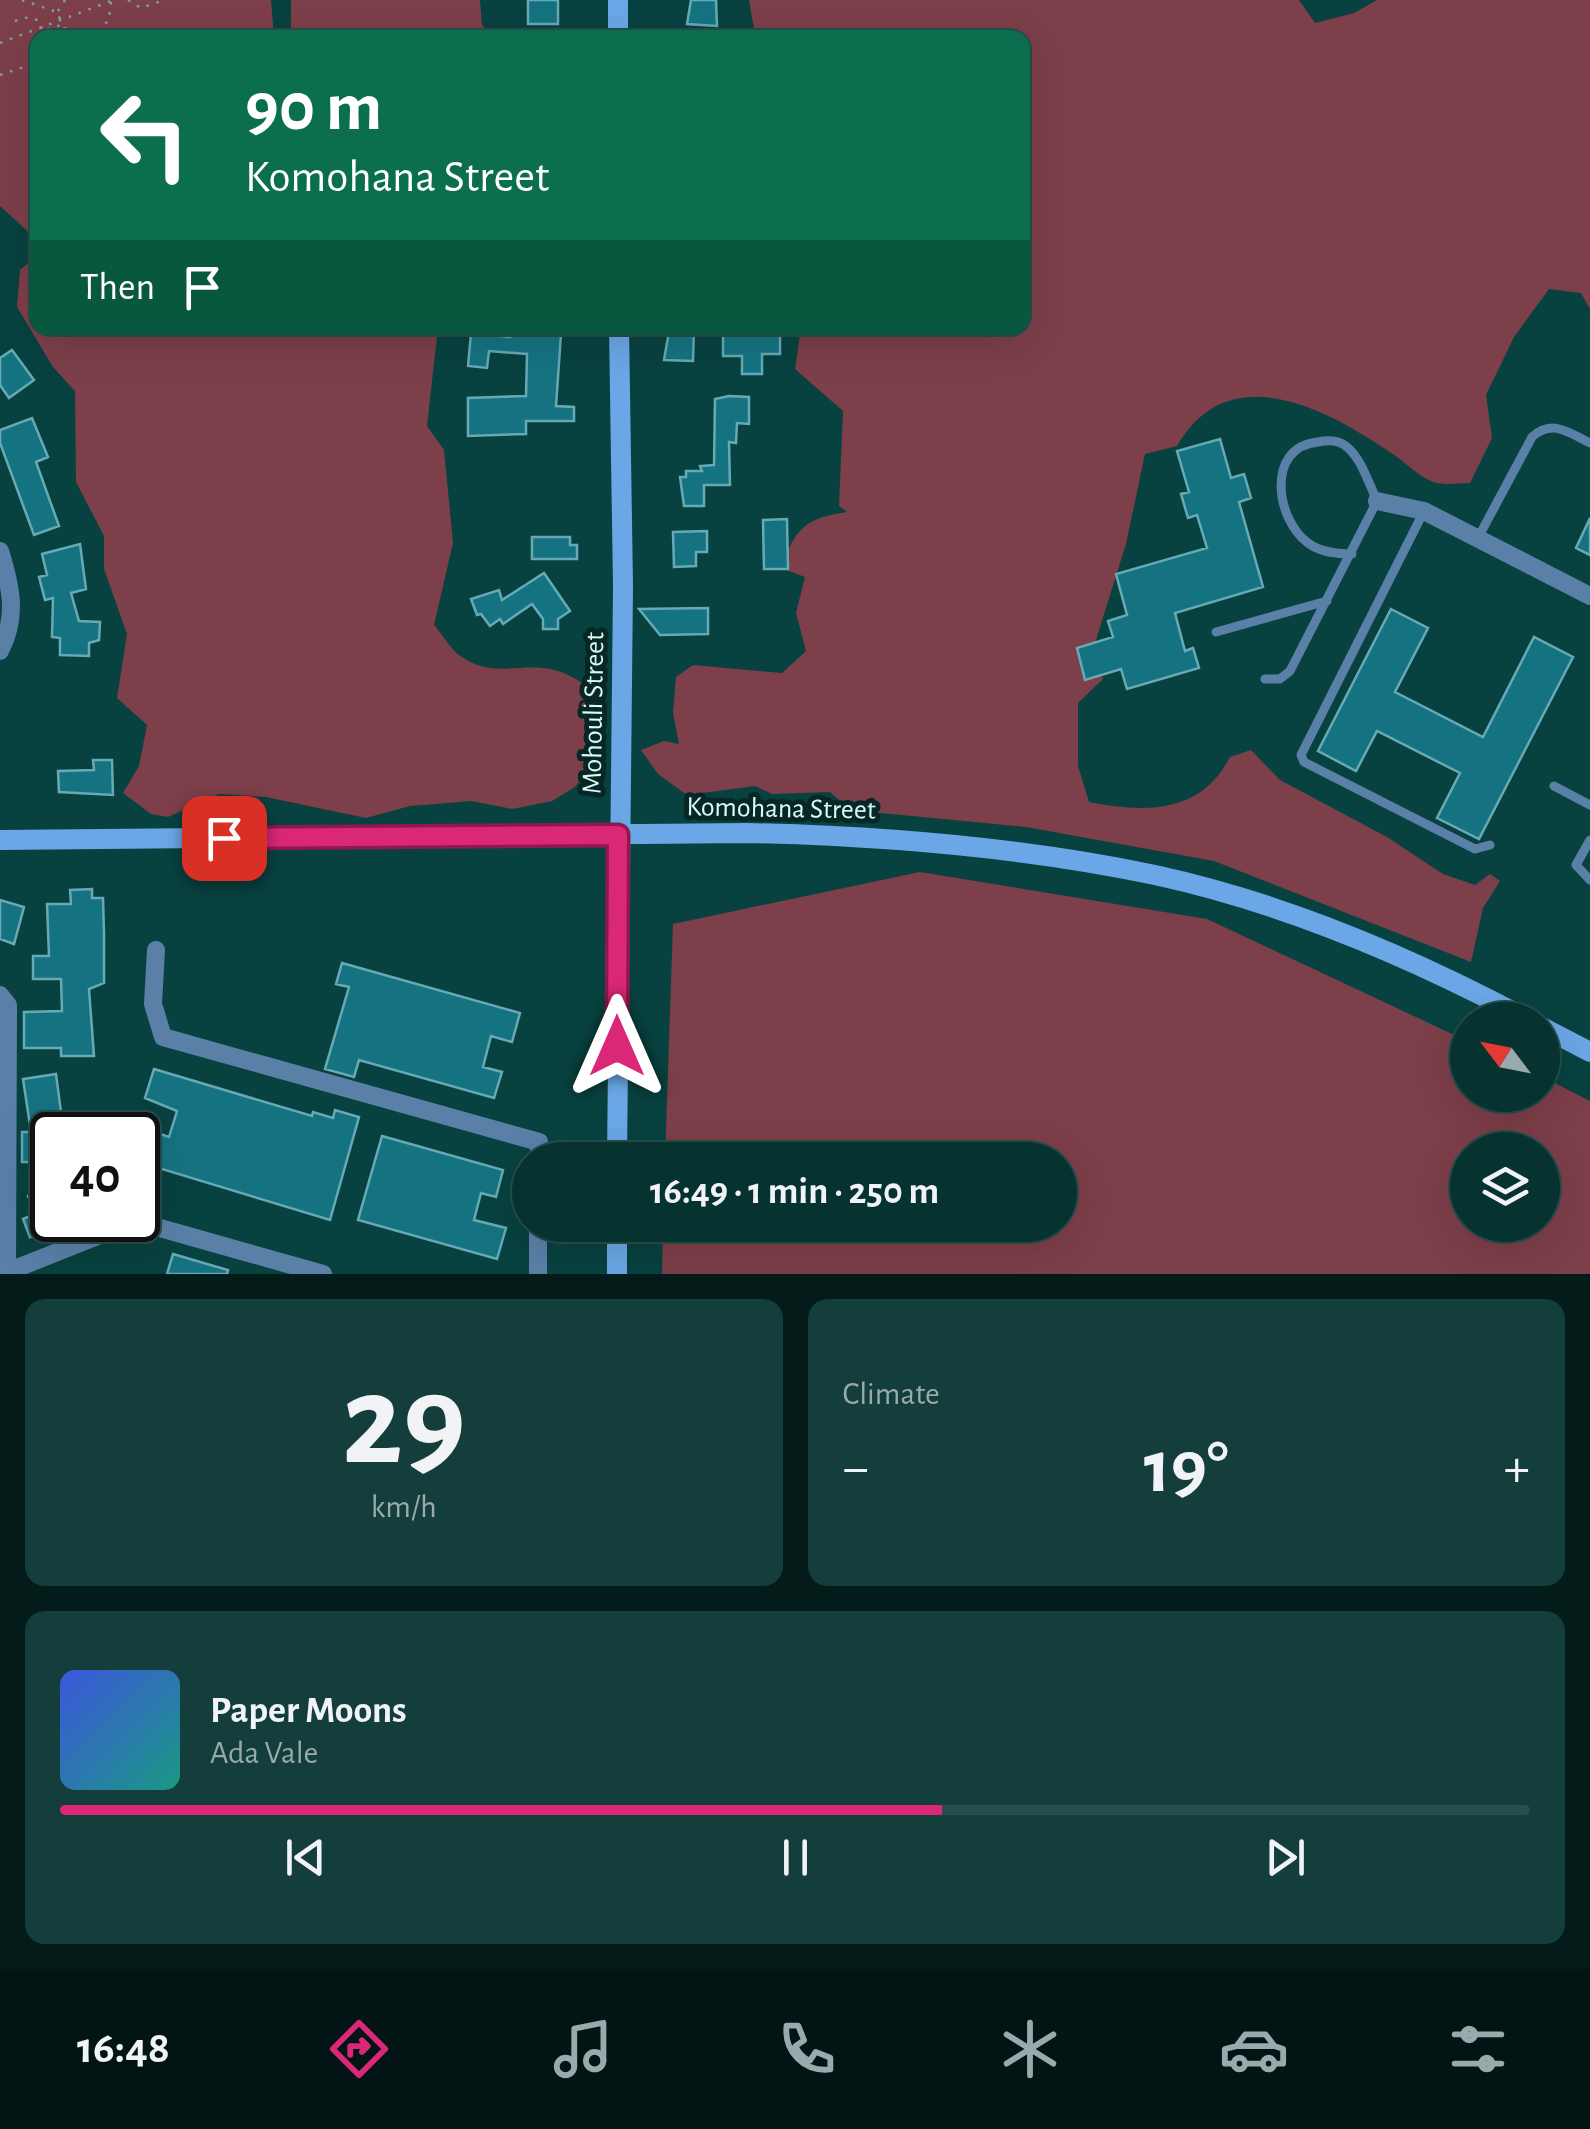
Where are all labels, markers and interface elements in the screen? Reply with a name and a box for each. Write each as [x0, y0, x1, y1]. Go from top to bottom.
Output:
icon: left [80, 70, 210, 200]
text: 90 m [245, 73, 382, 143]
text: Komohana Street [245, 155, 549, 200]
icon: arrive [175, 260, 230, 315]
text: Then [80, 269, 155, 307]
street label: Mohouli Street [579, 632, 609, 794]
street label: Komohana Street [686, 793, 876, 825]
pin [182, 796, 267, 881]
icon: arrive [197, 811, 252, 866]
position arrow [565, 994, 669, 1098]
north arrow [1450, 1002, 1560, 1112]
map controls [1450, 1002, 1560, 1242]
speed limit sign: 40 [30, 1112, 160, 1242]
button: layers [1450, 1132, 1560, 1242]
text: 16:49 · 1 min · 250 m [650, 1173, 939, 1211]
text: 29 [342, 1358, 466, 1488]
text: Climate [843, 1378, 940, 1410]
text: 19° [1144, 1431, 1229, 1506]
text: − [843, 1441, 869, 1496]
text: + [1504, 1441, 1530, 1496]
text: km/h [371, 1491, 437, 1523]
text: Paper Moons [210, 1692, 407, 1730]
text: Ada Vale [210, 1737, 318, 1769]
icon: previous [278, 1830, 333, 1885]
icon: pause [768, 1830, 823, 1885]
icon: next [1258, 1830, 1313, 1885]
icon: directions [324, 2014, 394, 2084]
icon: music [548, 2014, 618, 2084]
icon: phone [772, 2014, 842, 2084]
icon: climate [995, 2014, 1065, 2084]
icon: car [1219, 2014, 1289, 2084]
icon: filters [1443, 2014, 1513, 2084]
text: 16:48 [77, 2026, 170, 2071]

